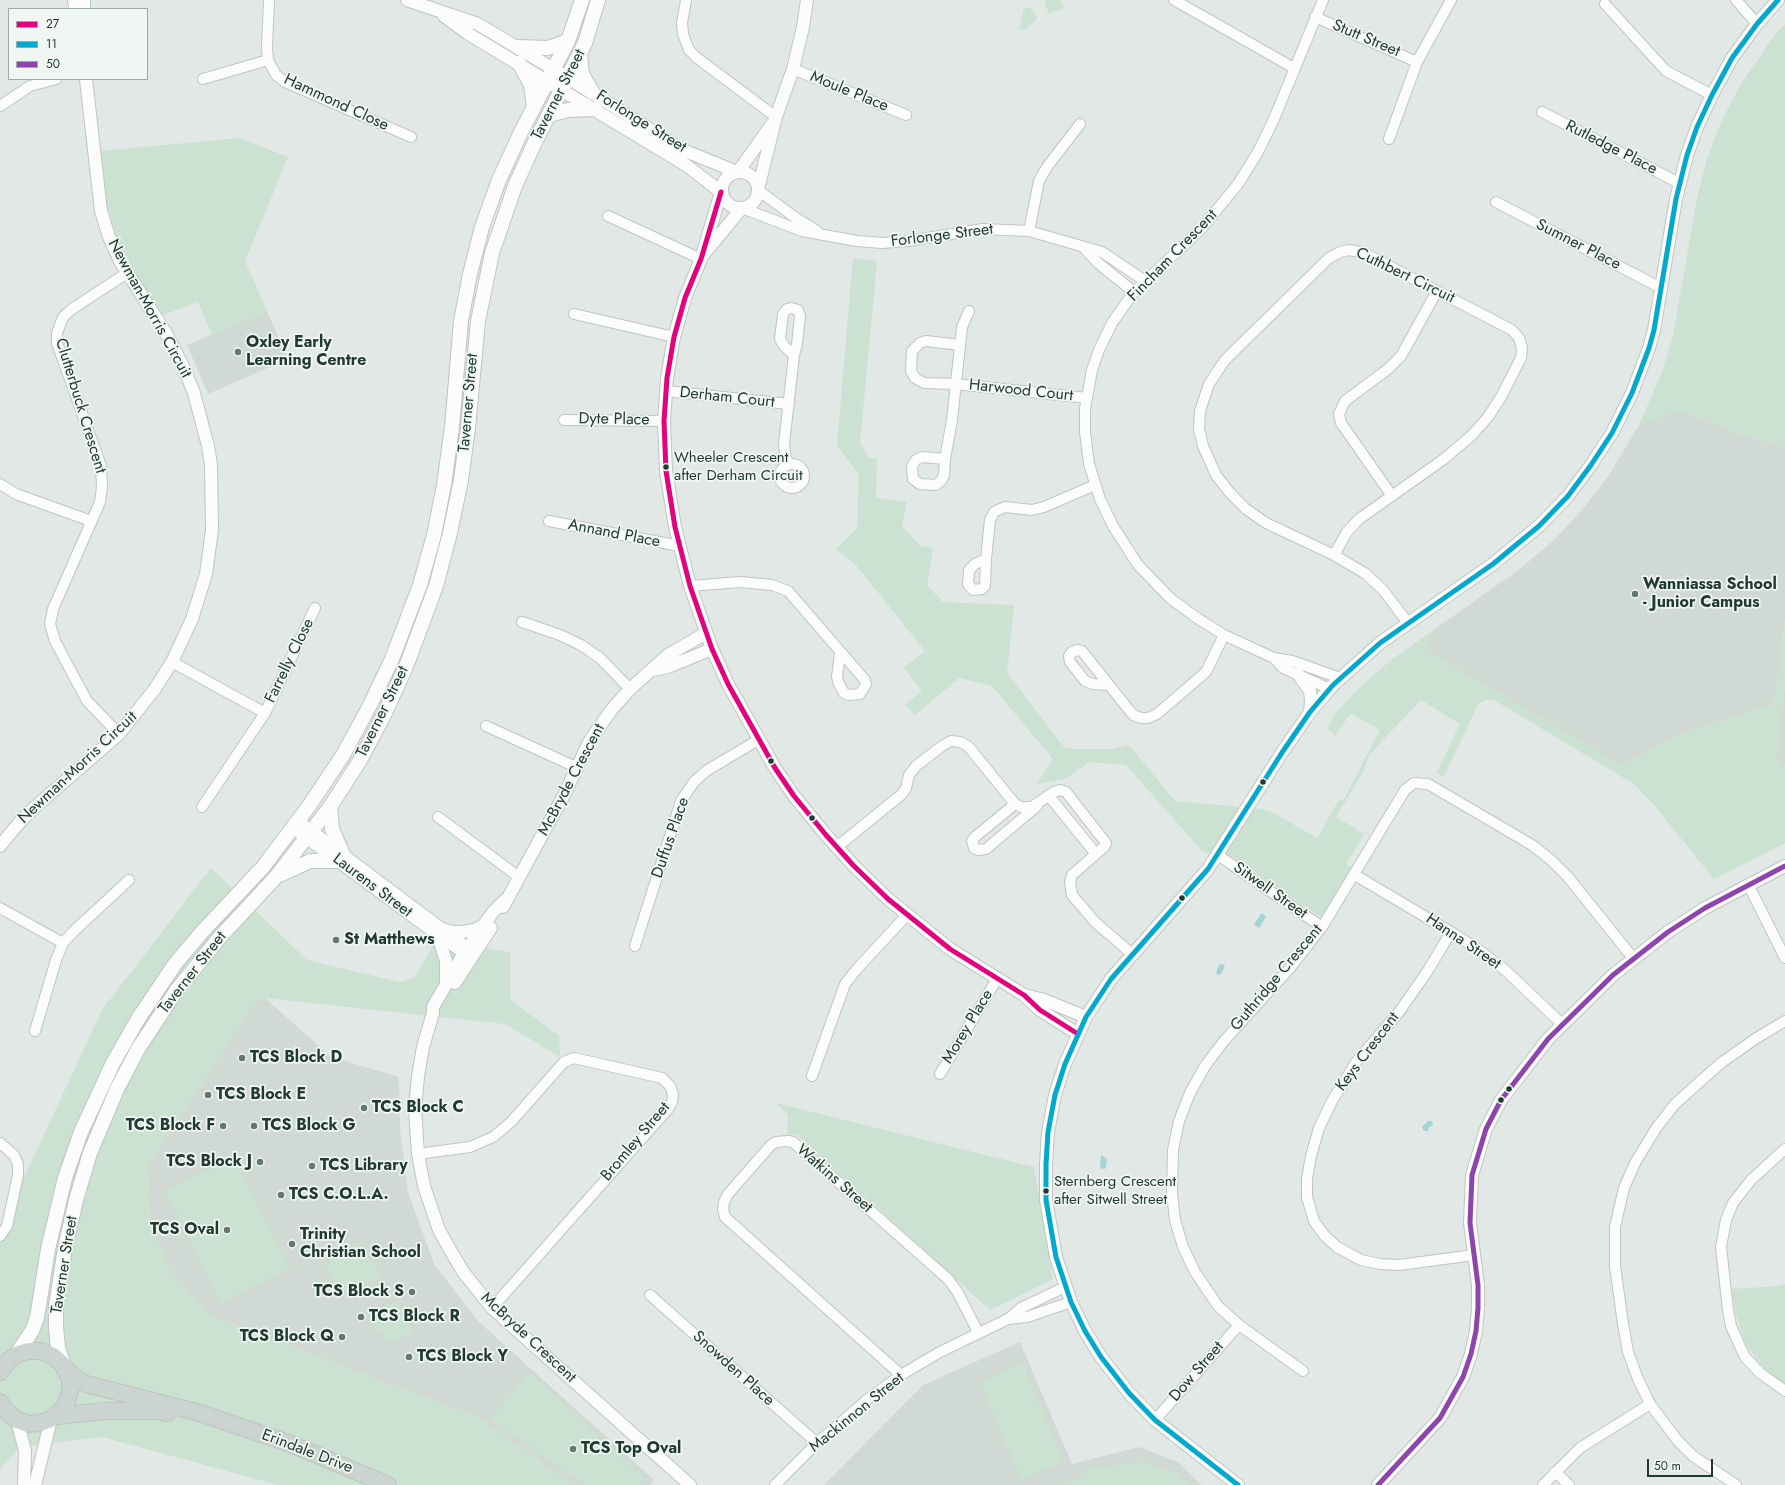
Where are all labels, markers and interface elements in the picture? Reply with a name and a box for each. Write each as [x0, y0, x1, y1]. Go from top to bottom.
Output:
legend [8, 8, 148, 80]
text: 27 [46, 15, 59, 33]
street label: Stutt Street [1329, 16, 1403, 62]
text: 11 [46, 35, 57, 53]
street label: Taverner Street [528, 46, 590, 144]
text: 50 [46, 55, 60, 73]
street label: Moule Place [807, 68, 891, 116]
street label: Hammond Close [281, 70, 391, 136]
street label: Forlonge Street [592, 87, 690, 157]
street label: Rutledge Place [1562, 117, 1660, 179]
street label: Fincham Crescent [1124, 206, 1222, 306]
street label: Sumner Place [1532, 215, 1624, 275]
street label: Forlonge Street [890, 220, 994, 252]
street label: Newman-Morris Circuit [103, 236, 195, 382]
street label: Cuthbert Circuit [1352, 244, 1458, 308]
place label: Oxley Early Learning Centre [246, 333, 366, 371]
street label: Clutterbuck Crescent [50, 336, 110, 476]
marker: Oxley Early Learning Centre [233, 347, 243, 357]
street label: Taverner Street [455, 353, 483, 453]
street label: Harwood Court [968, 376, 1074, 406]
street label: Derham Court [679, 383, 775, 413]
street label: Dyte Place [578, 410, 650, 430]
place label: Wheeler Crescent after Derham Circuit [674, 449, 802, 484]
marker: Wheeler Crescent after Derham Circuit [661, 462, 671, 472]
street label: Annand Place [566, 516, 662, 552]
place label: Wanniassa School - Junior Campus [1643, 575, 1777, 613]
marker: Wanniassa School - Junior Campus [1630, 589, 1640, 599]
street label: Farrelly Close [261, 616, 319, 706]
street label: Taverner Street [353, 663, 413, 761]
street label: Newman-Morris Circuit [15, 708, 141, 828]
street label: McBryde Crescent [534, 721, 610, 839]
unlabelled marker [766, 756, 776, 766]
unlabelled marker [1258, 777, 1268, 787]
street label: Duffus Place [648, 795, 694, 881]
unlabelled marker [807, 813, 817, 823]
street label: Laurens Street [328, 850, 416, 922]
street label: Sitwell Street [1229, 858, 1311, 924]
unlabelled marker [1177, 893, 1187, 903]
street label: Hanna Street [1422, 910, 1504, 974]
street label: Guthridge Crescent [1227, 921, 1327, 1035]
street label: Taverner Street [155, 928, 231, 1018]
place label: St Matthews [344, 930, 434, 950]
marker: St Matthews [331, 935, 341, 945]
street label: Morey Place [938, 987, 998, 1067]
street label: Keys Crescent [1332, 1009, 1404, 1095]
place label: TCS Block D [250, 1048, 342, 1068]
marker: TCS Block D [237, 1053, 247, 1063]
unlabelled marker [1504, 1084, 1514, 1094]
place label: TCS Block E [216, 1085, 306, 1105]
marker: TCS Block E [203, 1090, 213, 1100]
unlabelled marker [1496, 1095, 1506, 1105]
place label: TCS Block C [372, 1098, 464, 1118]
street label: Bromley Street [597, 1099, 675, 1185]
marker: TCS Block C [359, 1103, 369, 1113]
place label: TCS Block F [126, 1116, 215, 1136]
place label: TCS Block G [262, 1116, 356, 1136]
marker: TCS Block F [218, 1121, 228, 1131]
marker: TCS Block G [249, 1121, 259, 1131]
street label: Watkins Street [792, 1141, 876, 1217]
place label: TCS Block J [166, 1152, 252, 1172]
place label: TCS Library [320, 1156, 408, 1176]
marker: TCS Block J [255, 1157, 265, 1167]
marker: TCS Library [307, 1161, 317, 1171]
place label: Sternberg Crescent after Sitwell Street [1054, 1173, 1176, 1208]
place label: TCS C.O.L.A. [289, 1185, 389, 1205]
marker: Sternberg Crescent after Sitwell Street [1041, 1186, 1051, 1196]
marker: TCS C.O.L.A. [276, 1190, 286, 1200]
street label: Taverner Street [48, 1215, 82, 1315]
place label: TCS Oval [150, 1220, 219, 1240]
marker: TCS Oval [222, 1225, 232, 1235]
place label: Trinity Christian School [300, 1225, 421, 1263]
marker: Trinity Christian School [287, 1239, 297, 1249]
place label: TCS Block S [313, 1282, 404, 1302]
marker: TCS Block S [407, 1287, 417, 1297]
street label: McBryde Crescent [476, 1289, 580, 1387]
place label: TCS Block R [369, 1307, 460, 1327]
marker: TCS Block R [356, 1312, 366, 1322]
place label: TCS Block Q [240, 1327, 334, 1347]
street label: Snowden Place [688, 1327, 778, 1411]
marker: TCS Block Q [337, 1332, 347, 1342]
street label: Dow Street [1166, 1338, 1228, 1406]
place label: TCS Block Y [417, 1347, 508, 1367]
marker: TCS Block Y [404, 1352, 414, 1362]
street label: Mackinnon Street [806, 1369, 908, 1457]
street label: Erindale Drive [259, 1426, 355, 1478]
place label: TCS Top Oval [581, 1439, 681, 1459]
marker: TCS Top Oval [568, 1444, 578, 1454]
scale bar [1649, 1451, 1715, 1477]
text: 50 m [1654, 1457, 1681, 1475]

